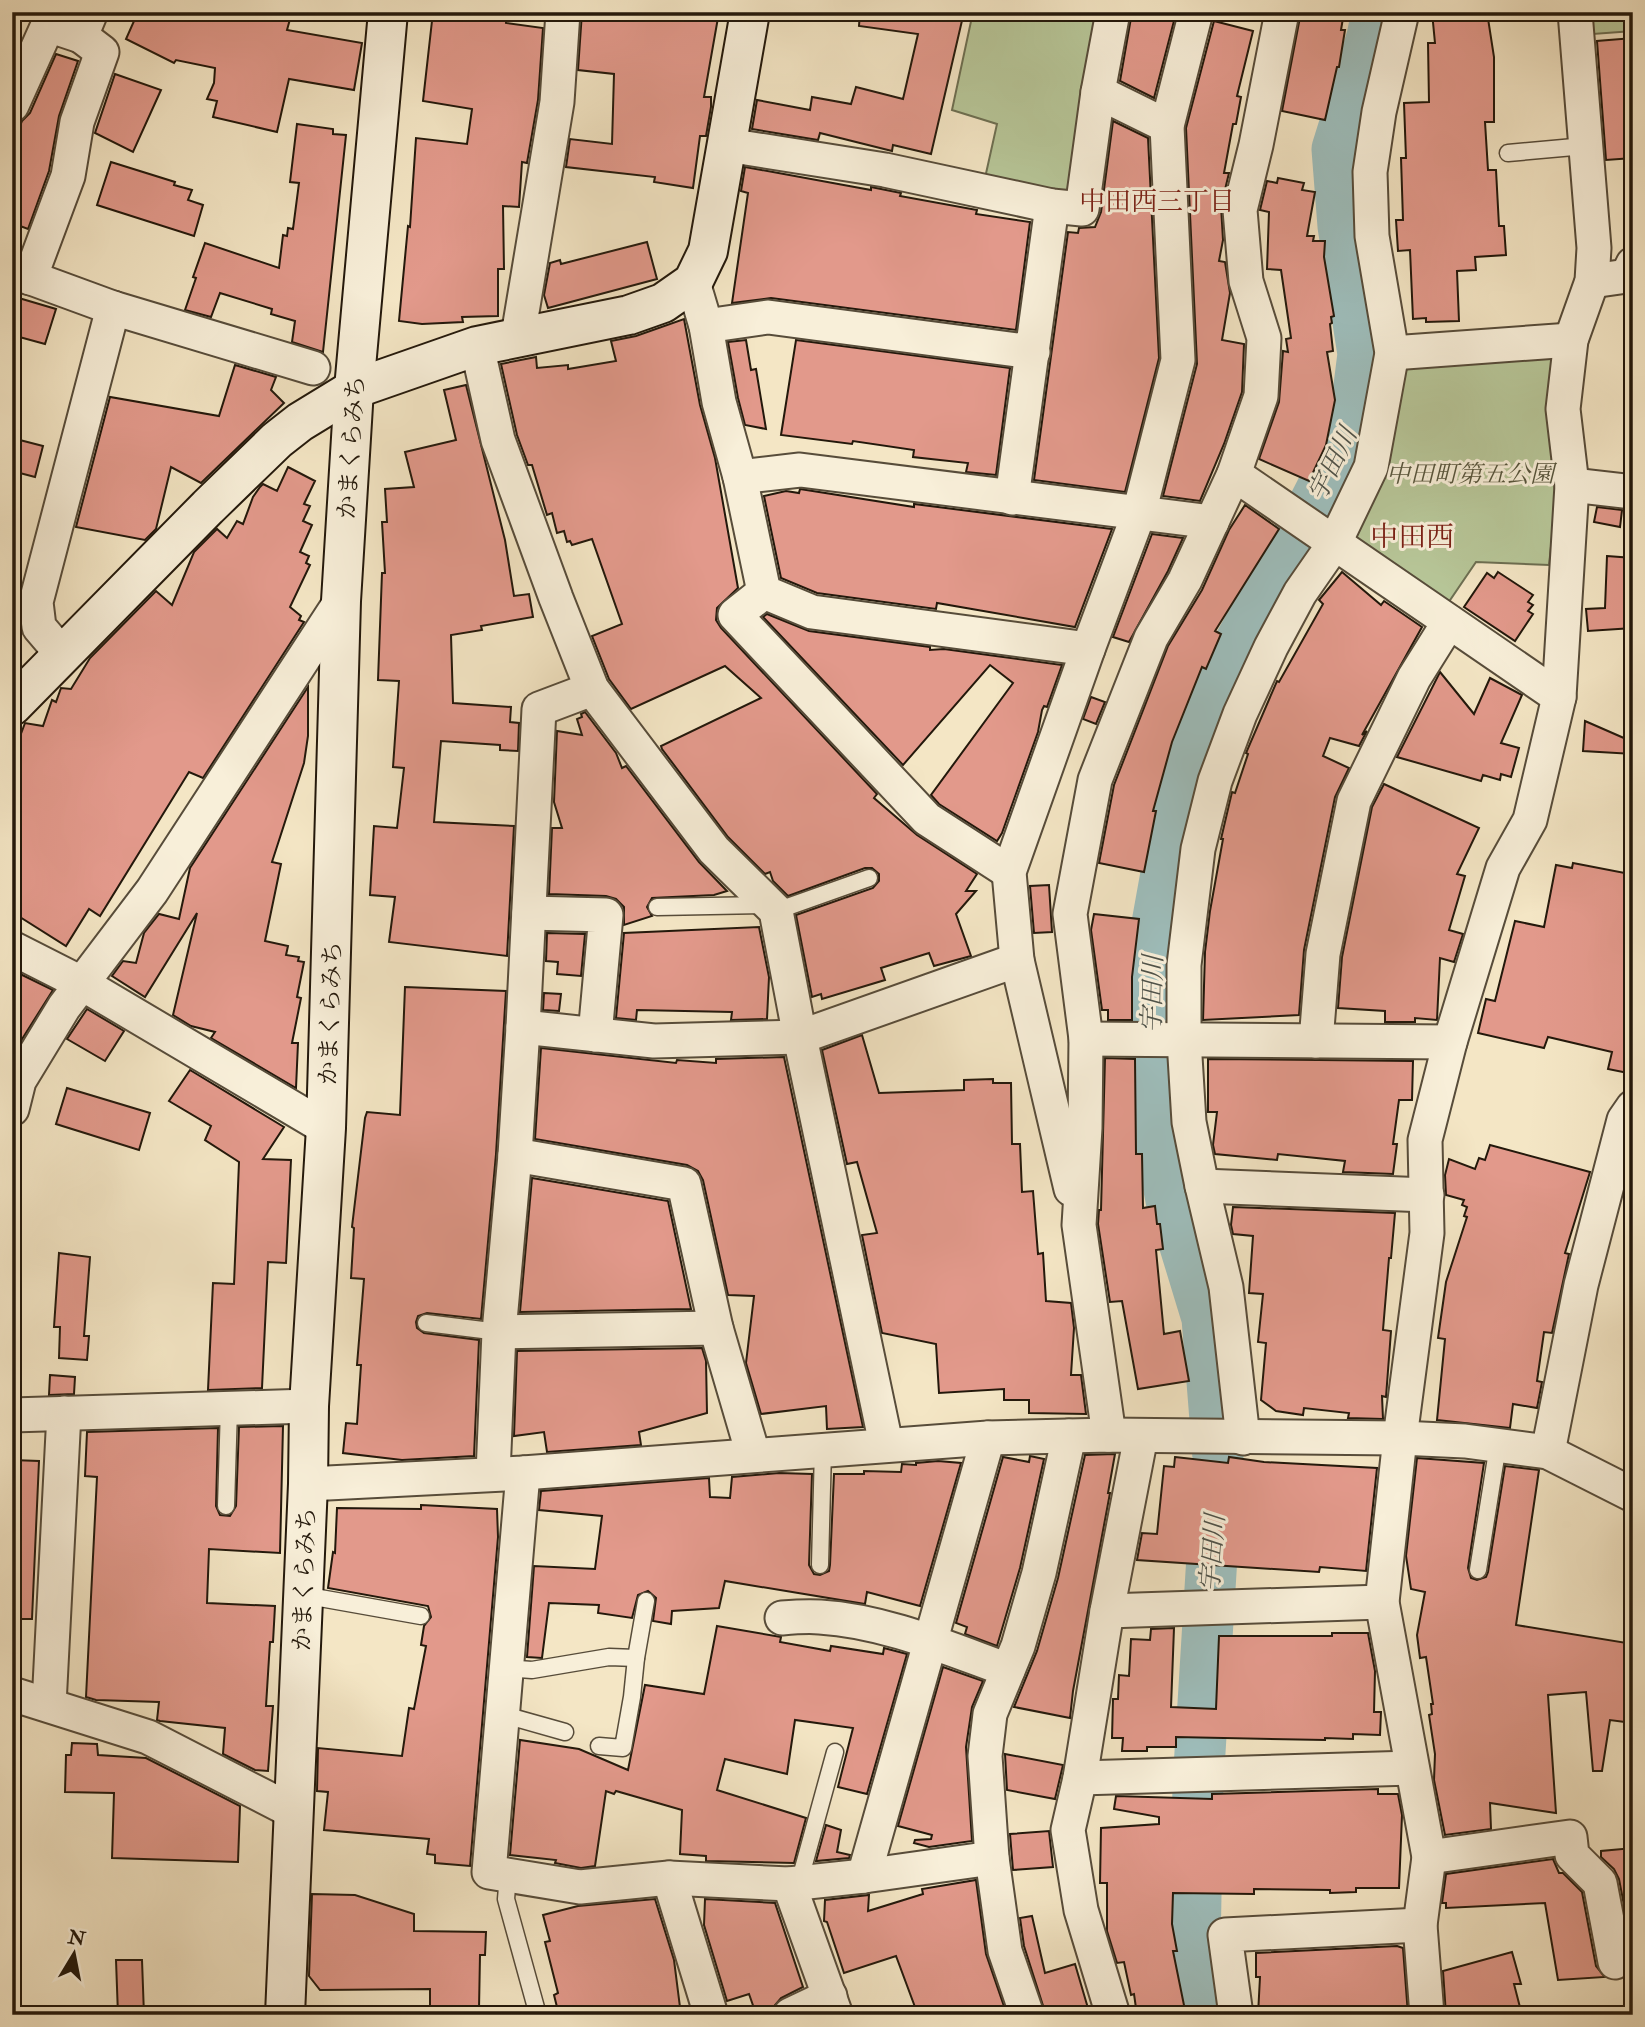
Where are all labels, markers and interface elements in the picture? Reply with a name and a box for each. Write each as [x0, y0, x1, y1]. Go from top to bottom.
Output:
district label: 中田西三丁目 [1079, 186, 1235, 218]
street label: かまくらみち [331, 374, 372, 520]
water label: 宇田川 [1301, 420, 1366, 507]
park label: 中田町第五公園 [1386, 459, 1558, 490]
district label: 中田西 [1370, 520, 1454, 555]
street label: かまくらみち [312, 941, 349, 1086]
water label: 宇田川 [1136, 952, 1170, 1033]
street label: かまくらみち [286, 1507, 323, 1652]
water label: 宇田川 [1194, 1510, 1232, 1593]
north arrow [38, 1918, 108, 1988]
text: N [65, 1925, 88, 1952]

